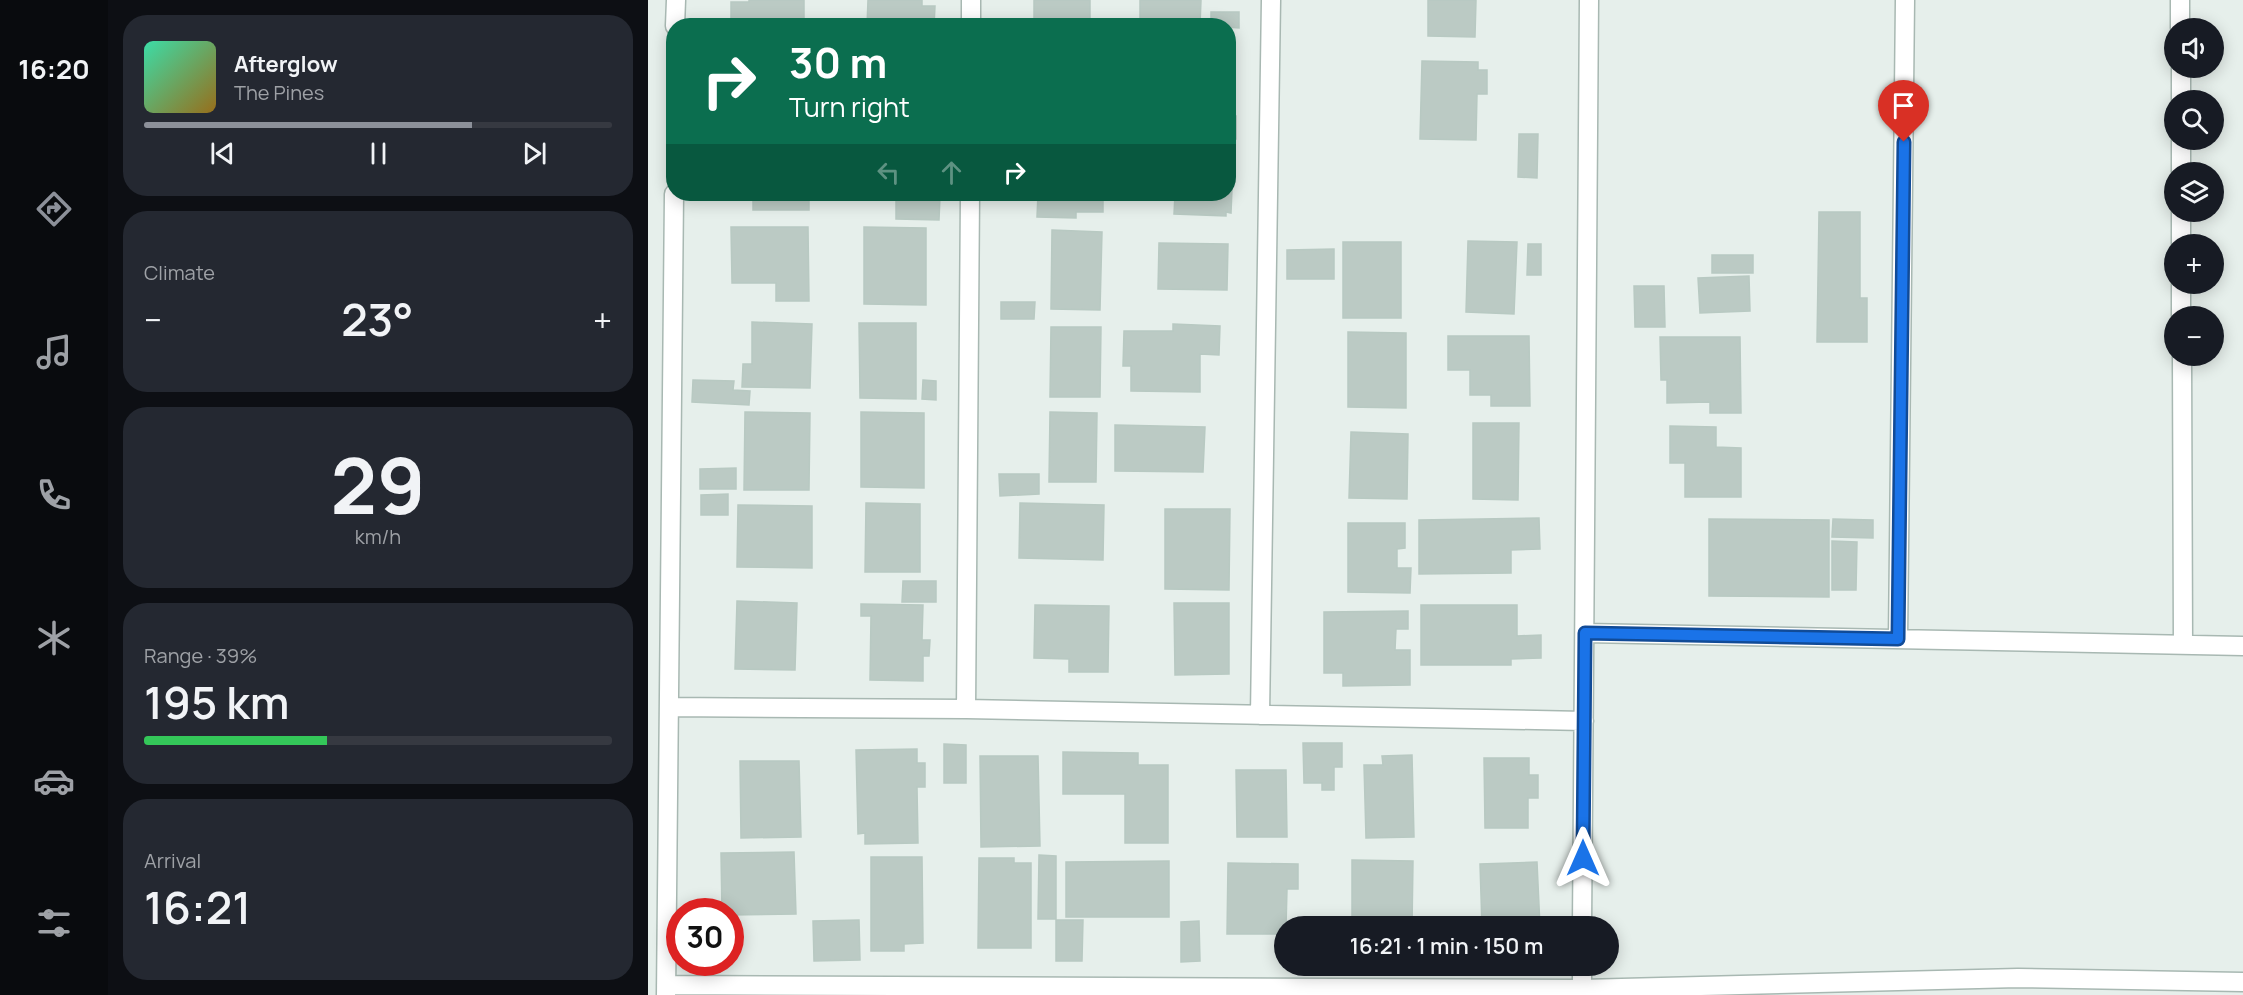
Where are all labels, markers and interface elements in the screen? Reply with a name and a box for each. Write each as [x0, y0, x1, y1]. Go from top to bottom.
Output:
map controls [2164, 18, 2224, 366]
button: sound [2164, 18, 2224, 78]
text: 30 m [789, 33, 887, 91]
icon: right [690, 42, 768, 120]
text: Afterglow [234, 49, 338, 79]
text: 16:20 [18, 50, 90, 87]
text: The Pines [234, 79, 324, 106]
pin [1878, 80, 1929, 142]
text: Turn right [789, 88, 910, 125]
icon: arrive [1887, 89, 1920, 122]
button: search [2164, 90, 2224, 150]
icon: previous [206, 137, 239, 170]
icon: pause [362, 137, 395, 170]
icon: next [518, 137, 551, 170]
icon: left [872, 156, 905, 189]
icon: ahead [935, 156, 968, 189]
icon: right [998, 156, 1031, 189]
button: layers [2164, 162, 2224, 222]
icon: directions [33, 188, 75, 230]
button: + [2164, 234, 2224, 294]
text: Climate [144, 259, 215, 286]
text: 23° [341, 288, 414, 350]
text: − [144, 297, 162, 342]
text: + [593, 297, 612, 342]
button: − [2164, 306, 2224, 366]
icon: music [33, 331, 75, 373]
text: 29 [331, 431, 425, 537]
icon: phone [33, 474, 75, 516]
text: km/h [355, 523, 401, 550]
icon: climate [33, 617, 75, 659]
text: Range · 39% [144, 642, 257, 669]
text: 195 km [144, 671, 290, 733]
icon: car [33, 760, 75, 802]
position arrow [1551, 826, 1615, 890]
text: Arrival [144, 847, 201, 874]
text: 16:21 [144, 876, 251, 938]
speed limit sign: 30 [666, 898, 744, 976]
icon: filters [33, 902, 75, 944]
text: 16:21 · 1 min · 150 m [1350, 931, 1543, 961]

